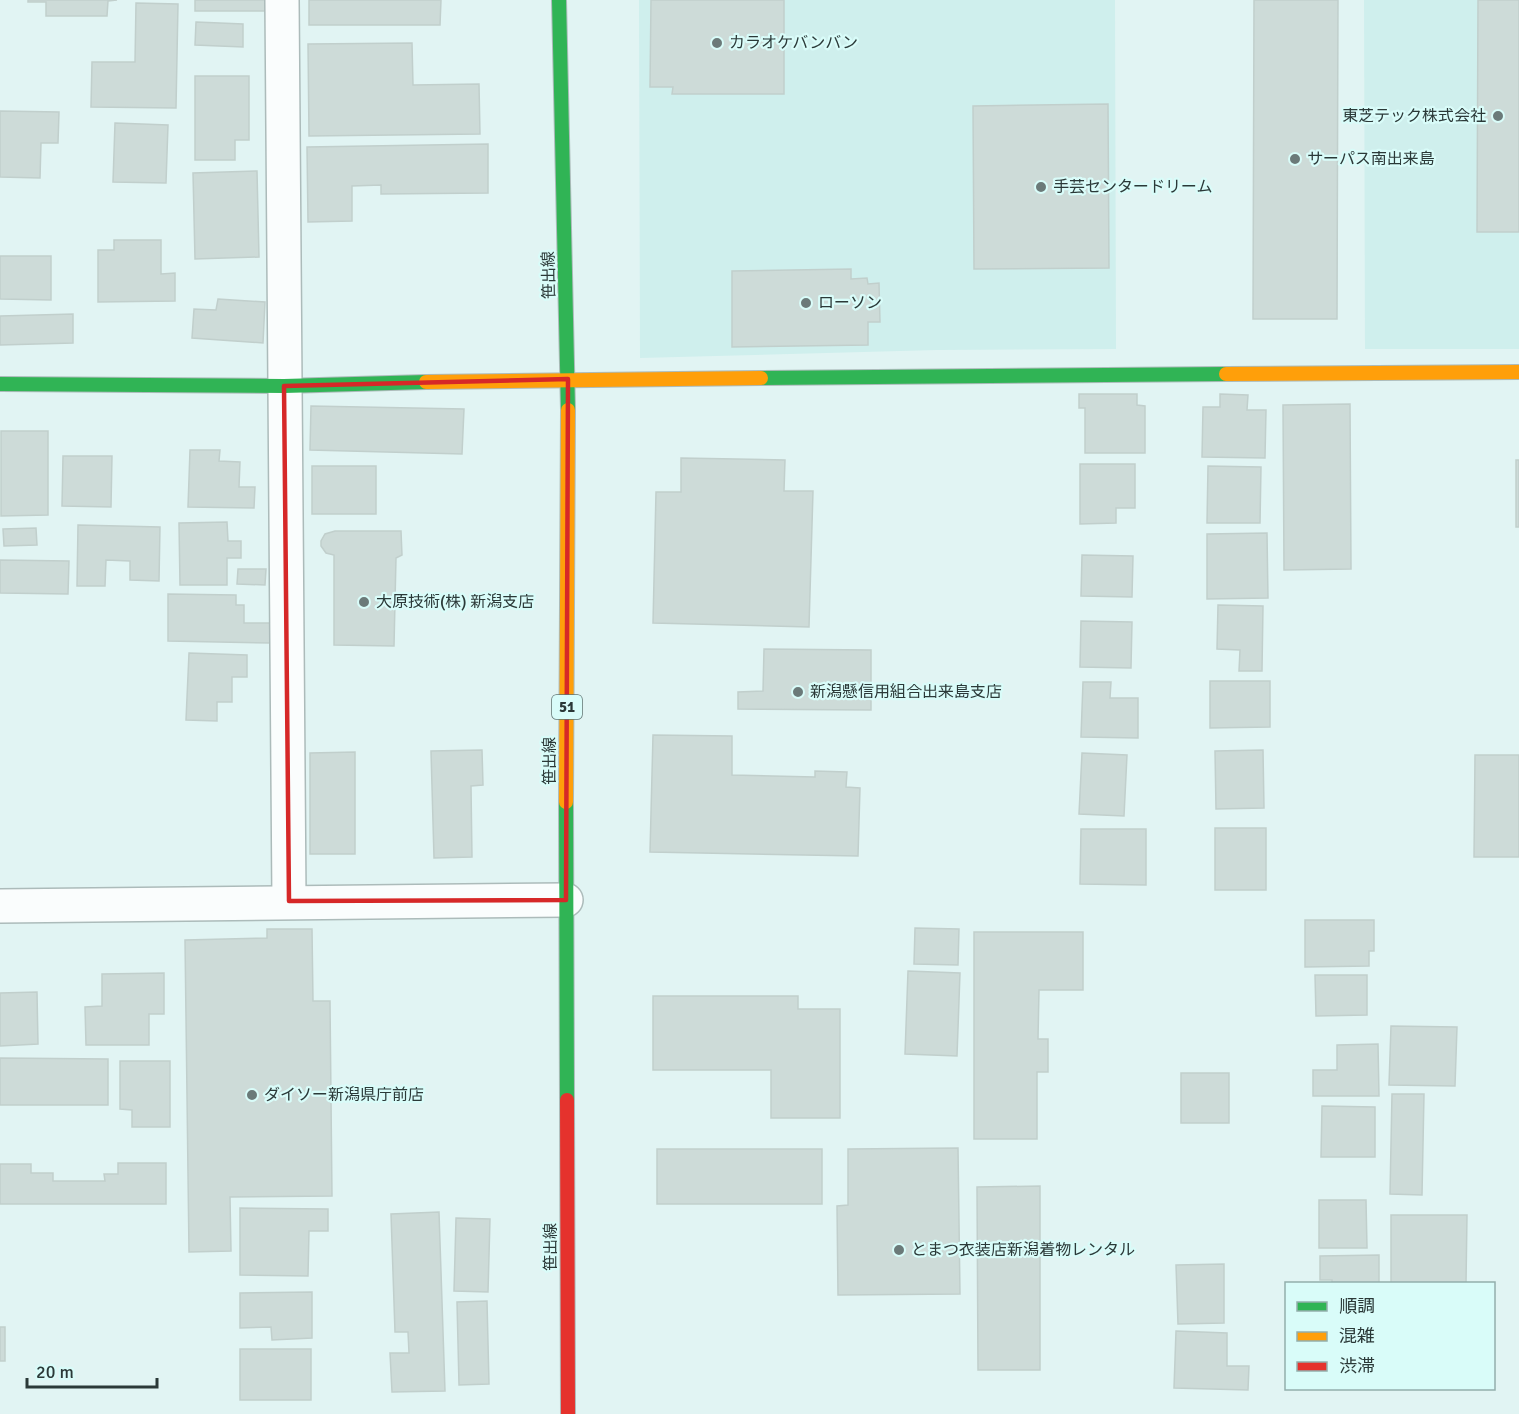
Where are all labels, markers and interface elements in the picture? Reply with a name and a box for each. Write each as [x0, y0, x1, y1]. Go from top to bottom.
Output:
place label: カラオケバンバン [729, 33, 858, 53]
marker: カラオケバンバン [710, 36, 724, 50]
place label: 東芝テック株式会社 [1342, 106, 1486, 126]
marker: 東芝テック株式会社 [1491, 109, 1505, 123]
place label: サーパス南出来島 [1307, 149, 1435, 169]
marker: サーパス南出来島 [1288, 152, 1302, 166]
place label: 手芸センタードリーム [1053, 177, 1213, 197]
marker: 手芸センタードリーム [1034, 180, 1048, 194]
street label: 笹出線 [539, 251, 559, 299]
place label: ローソン [818, 293, 882, 313]
marker: ローソン [799, 296, 813, 310]
place label: 大原技術(株) 新潟支店 [376, 592, 534, 612]
marker: 大原技術(株) 新潟支店 [357, 595, 371, 609]
place label: 新潟懸信用組合出来島支店 [810, 682, 1002, 702]
marker: 新潟懸信用組合出来島支店 [791, 685, 805, 699]
road number: 51 [552, 695, 582, 719]
street label: 笹出線 [540, 737, 560, 785]
place label: ダイソー新潟県庁前店 [264, 1085, 424, 1105]
marker: ダイソー新潟県庁前店 [245, 1088, 259, 1102]
street label: 笹出線 [541, 1223, 561, 1271]
place label: とまつ衣装店新潟着物レンタル [911, 1240, 1135, 1260]
marker: とまつ衣装店新潟着物レンタル [892, 1243, 906, 1257]
legend [1285, 1282, 1495, 1390]
text: 順調 [1339, 1295, 1375, 1317]
text: 混雑 [1339, 1325, 1375, 1347]
scale bar [27, 1351, 158, 1389]
text: 渋滞 [1339, 1355, 1375, 1377]
text: 20 m [36, 1361, 74, 1383]

